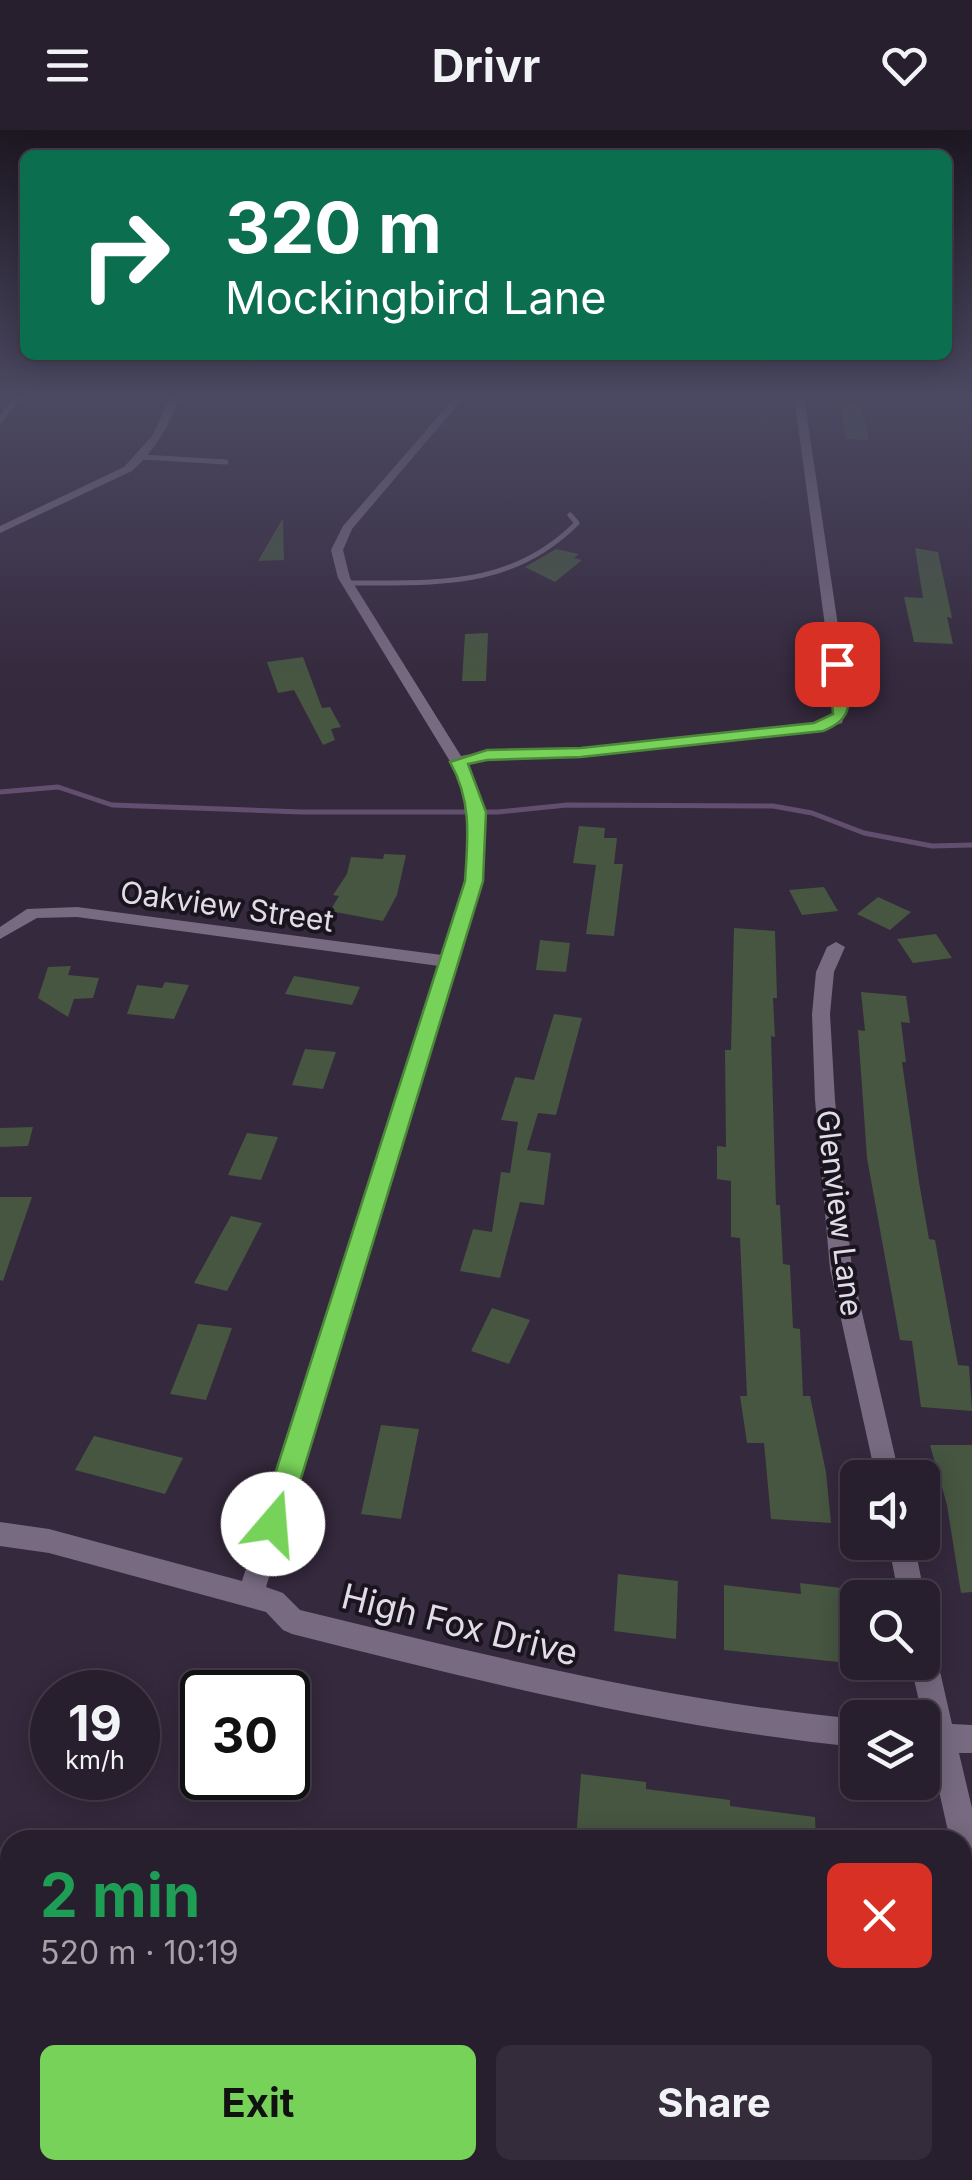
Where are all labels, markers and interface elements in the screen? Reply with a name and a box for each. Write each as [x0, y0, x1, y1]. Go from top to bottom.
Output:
icon: menu [40, 38, 95, 93]
text: Drivr [432, 38, 540, 93]
icon: heart [877, 38, 932, 93]
text: 320 m [225, 185, 442, 270]
icon: right [60, 190, 190, 320]
text: Mockingbird Lane [225, 270, 607, 325]
pin [795, 622, 880, 707]
icon: arrive [810, 637, 865, 692]
street label: Oakview Street [118, 873, 336, 939]
street label: Glenview Lane [809, 1108, 871, 1318]
map controls [840, 1460, 940, 1800]
button: sound [840, 1460, 940, 1560]
position arrow [221, 1472, 325, 1576]
street label: High Fox Drive [338, 1574, 582, 1674]
button: search [840, 1580, 940, 1680]
speed limit sign: 30 [180, 1670, 310, 1800]
text: 19 [68, 1693, 122, 1753]
button: layers [840, 1700, 940, 1800]
text: km/h [65, 1745, 125, 1775]
text: 2 min [40, 1859, 200, 1931]
button: close [827, 1863, 932, 1968]
text: 520 m · 10:19 [40, 1933, 239, 1972]
button: Exit [40, 2045, 476, 2160]
button: Share [496, 2045, 932, 2160]

